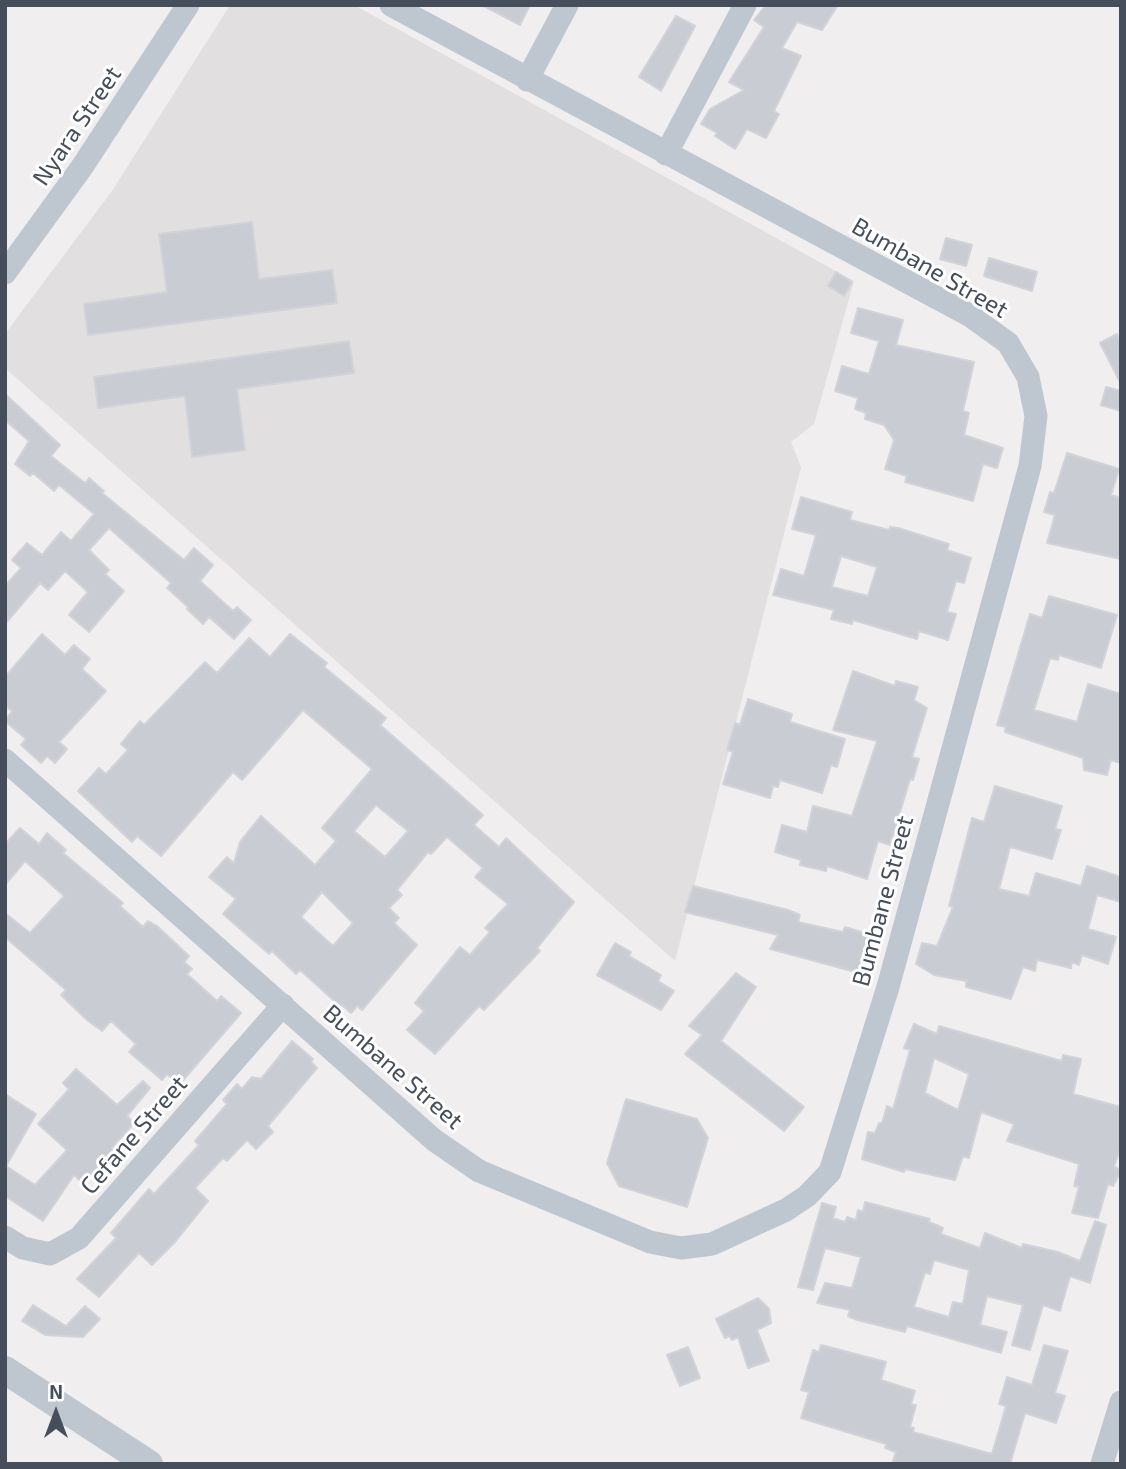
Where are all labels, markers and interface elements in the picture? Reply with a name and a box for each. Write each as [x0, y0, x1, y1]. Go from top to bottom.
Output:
street label: Nyara Street [27, 61, 127, 191]
street label: Bumbane Street [847, 212, 1013, 324]
street label: Bumbane Street [846, 813, 920, 989]
street label: Bumbane Street [317, 999, 469, 1135]
street label: Cefane Street [75, 1070, 193, 1200]
north arrow [21, 1378, 91, 1448]
text: N [49, 1380, 63, 1403]

